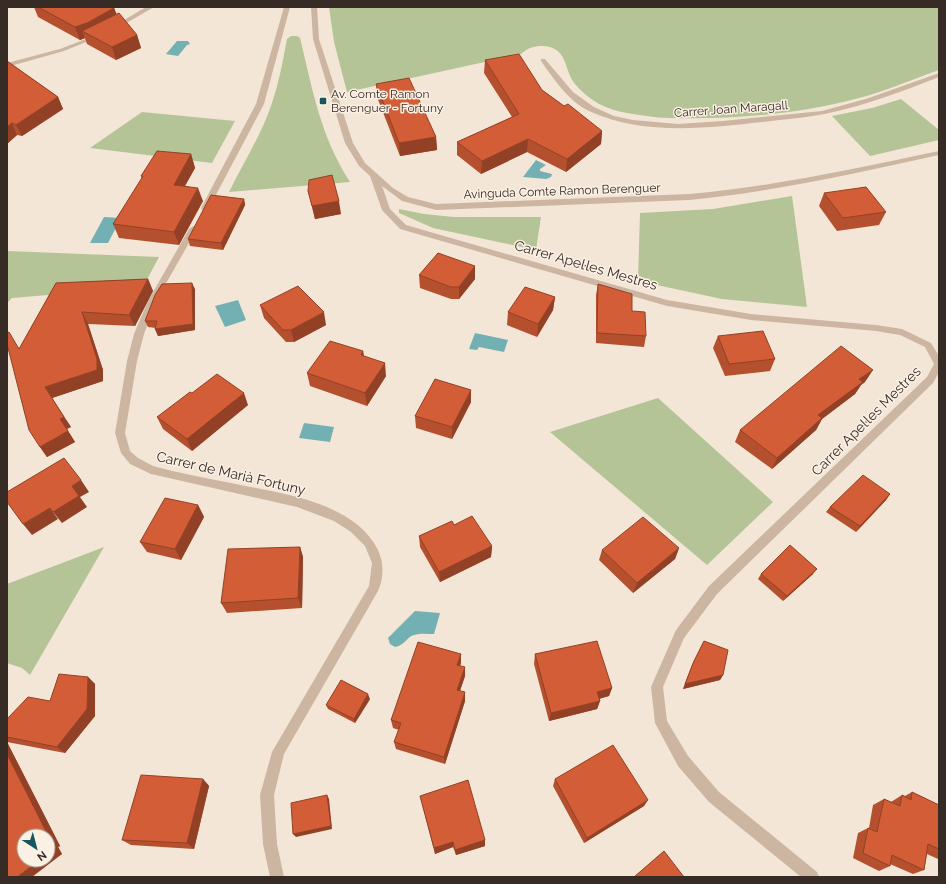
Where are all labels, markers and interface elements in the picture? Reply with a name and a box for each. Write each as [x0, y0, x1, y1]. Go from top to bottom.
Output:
place label: Av. Comte Ramon Berenguer - Fortuny [331, 87, 444, 115]
marker: Av. Comte Ramon Berenguer - Fortuny [318, 96, 328, 106]
street label: Carrer Joan Maragall [673, 98, 789, 120]
street label: Avinguda Comte Ramon Berenguer [463, 181, 662, 201]
street label: Carrer Apel·les Mestres [513, 237, 659, 293]
street label: Carrer Apel·les Mestres [808, 363, 924, 479]
street label: Carrer de Marià Fortuny [155, 448, 307, 498]
north arrow [16, 828, 56, 868]
text: N [34, 848, 49, 863]

